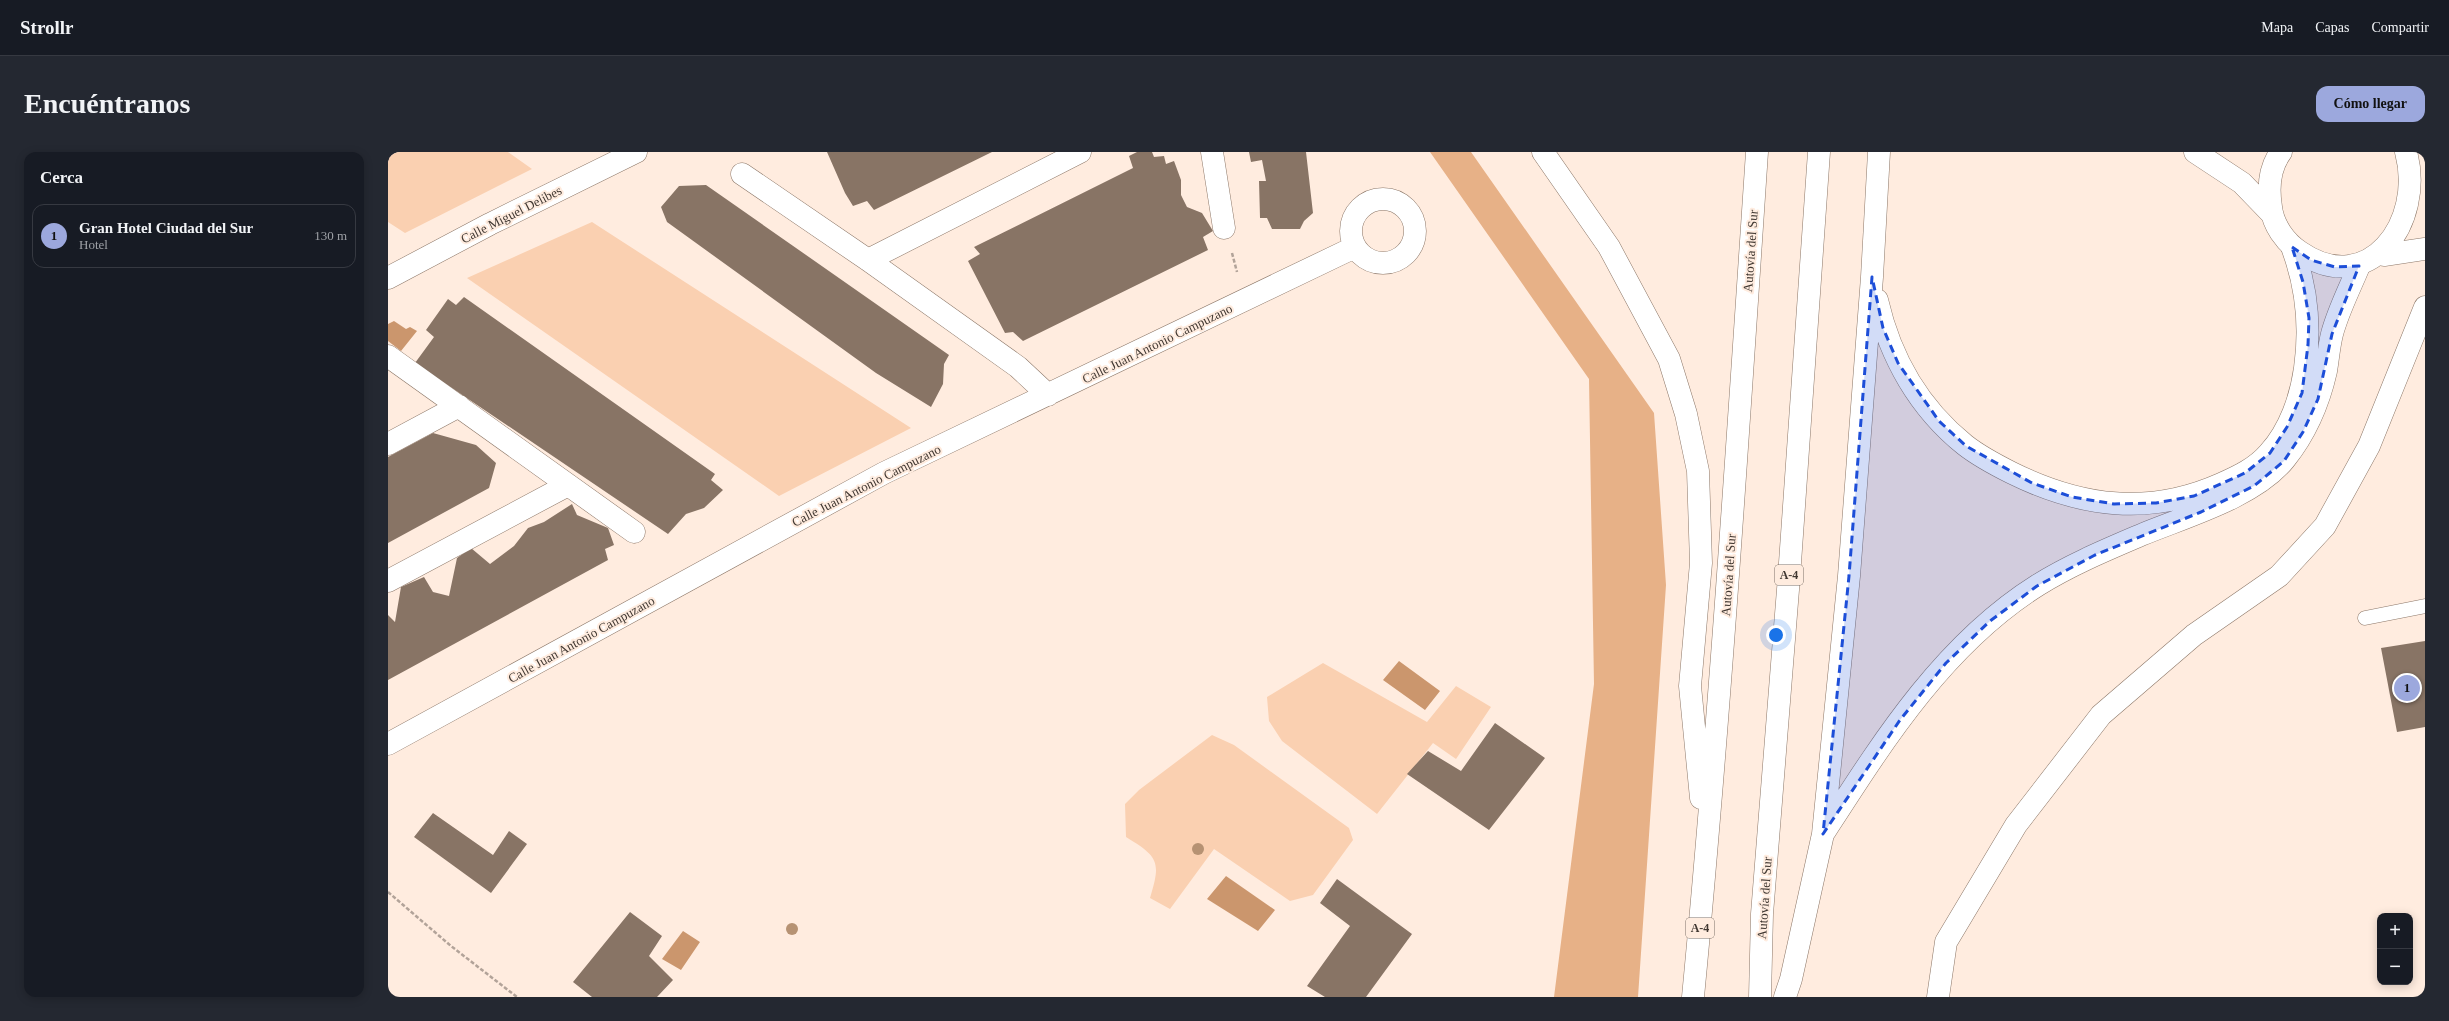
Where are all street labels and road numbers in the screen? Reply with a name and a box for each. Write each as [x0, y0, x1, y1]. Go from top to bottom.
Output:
street label: Calle Miguel Delibes [458, 183, 564, 246]
street label: Autovía del Sur [1740, 209, 1761, 293]
street label: Calle Juan Antonio Campuzano [1080, 301, 1235, 386]
street label: Calle Juan Antonio Campuzano [789, 441, 943, 530]
street label: Autovía del Sur [1718, 533, 1739, 617]
road number: A-4 [1775, 565, 1803, 585]
street label: Calle Juan Antonio Campuzano [505, 593, 657, 686]
street label: Autovía del Sur [1754, 856, 1775, 940]
road number: A-4 [1686, 918, 1714, 938]

